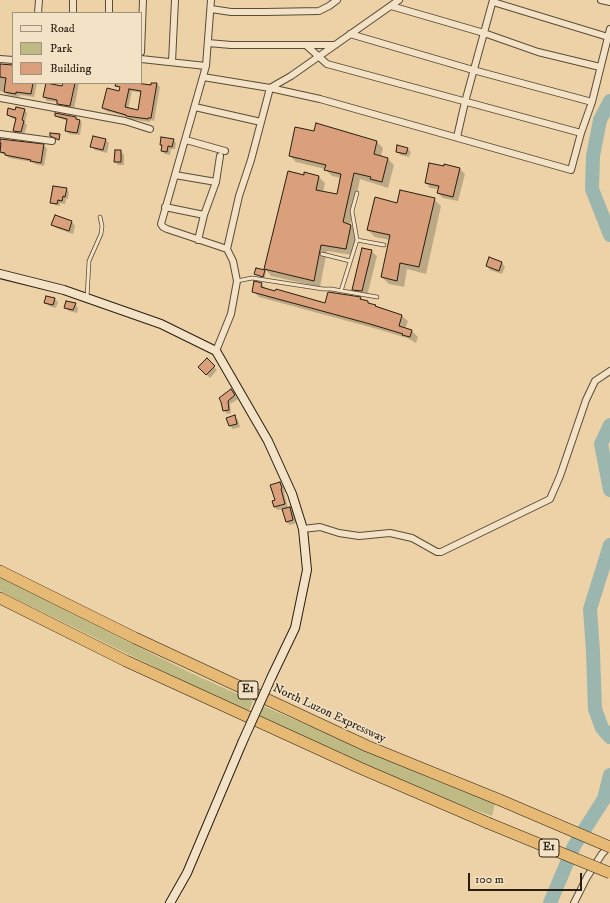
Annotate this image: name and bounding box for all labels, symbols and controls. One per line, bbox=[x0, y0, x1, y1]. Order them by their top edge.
legend bbox=[12, 12, 142, 84]
text: Road bbox=[50, 21, 75, 36]
text: Park bbox=[50, 41, 72, 56]
text: Building bbox=[50, 61, 91, 76]
road number: E1 bbox=[238, 681, 258, 699]
street label: North Luzon Expressway bbox=[270, 681, 388, 747]
road number: E1 bbox=[539, 839, 559, 857]
scale bar bbox=[470, 865, 584, 891]
text: 100 m bbox=[475, 872, 504, 887]

